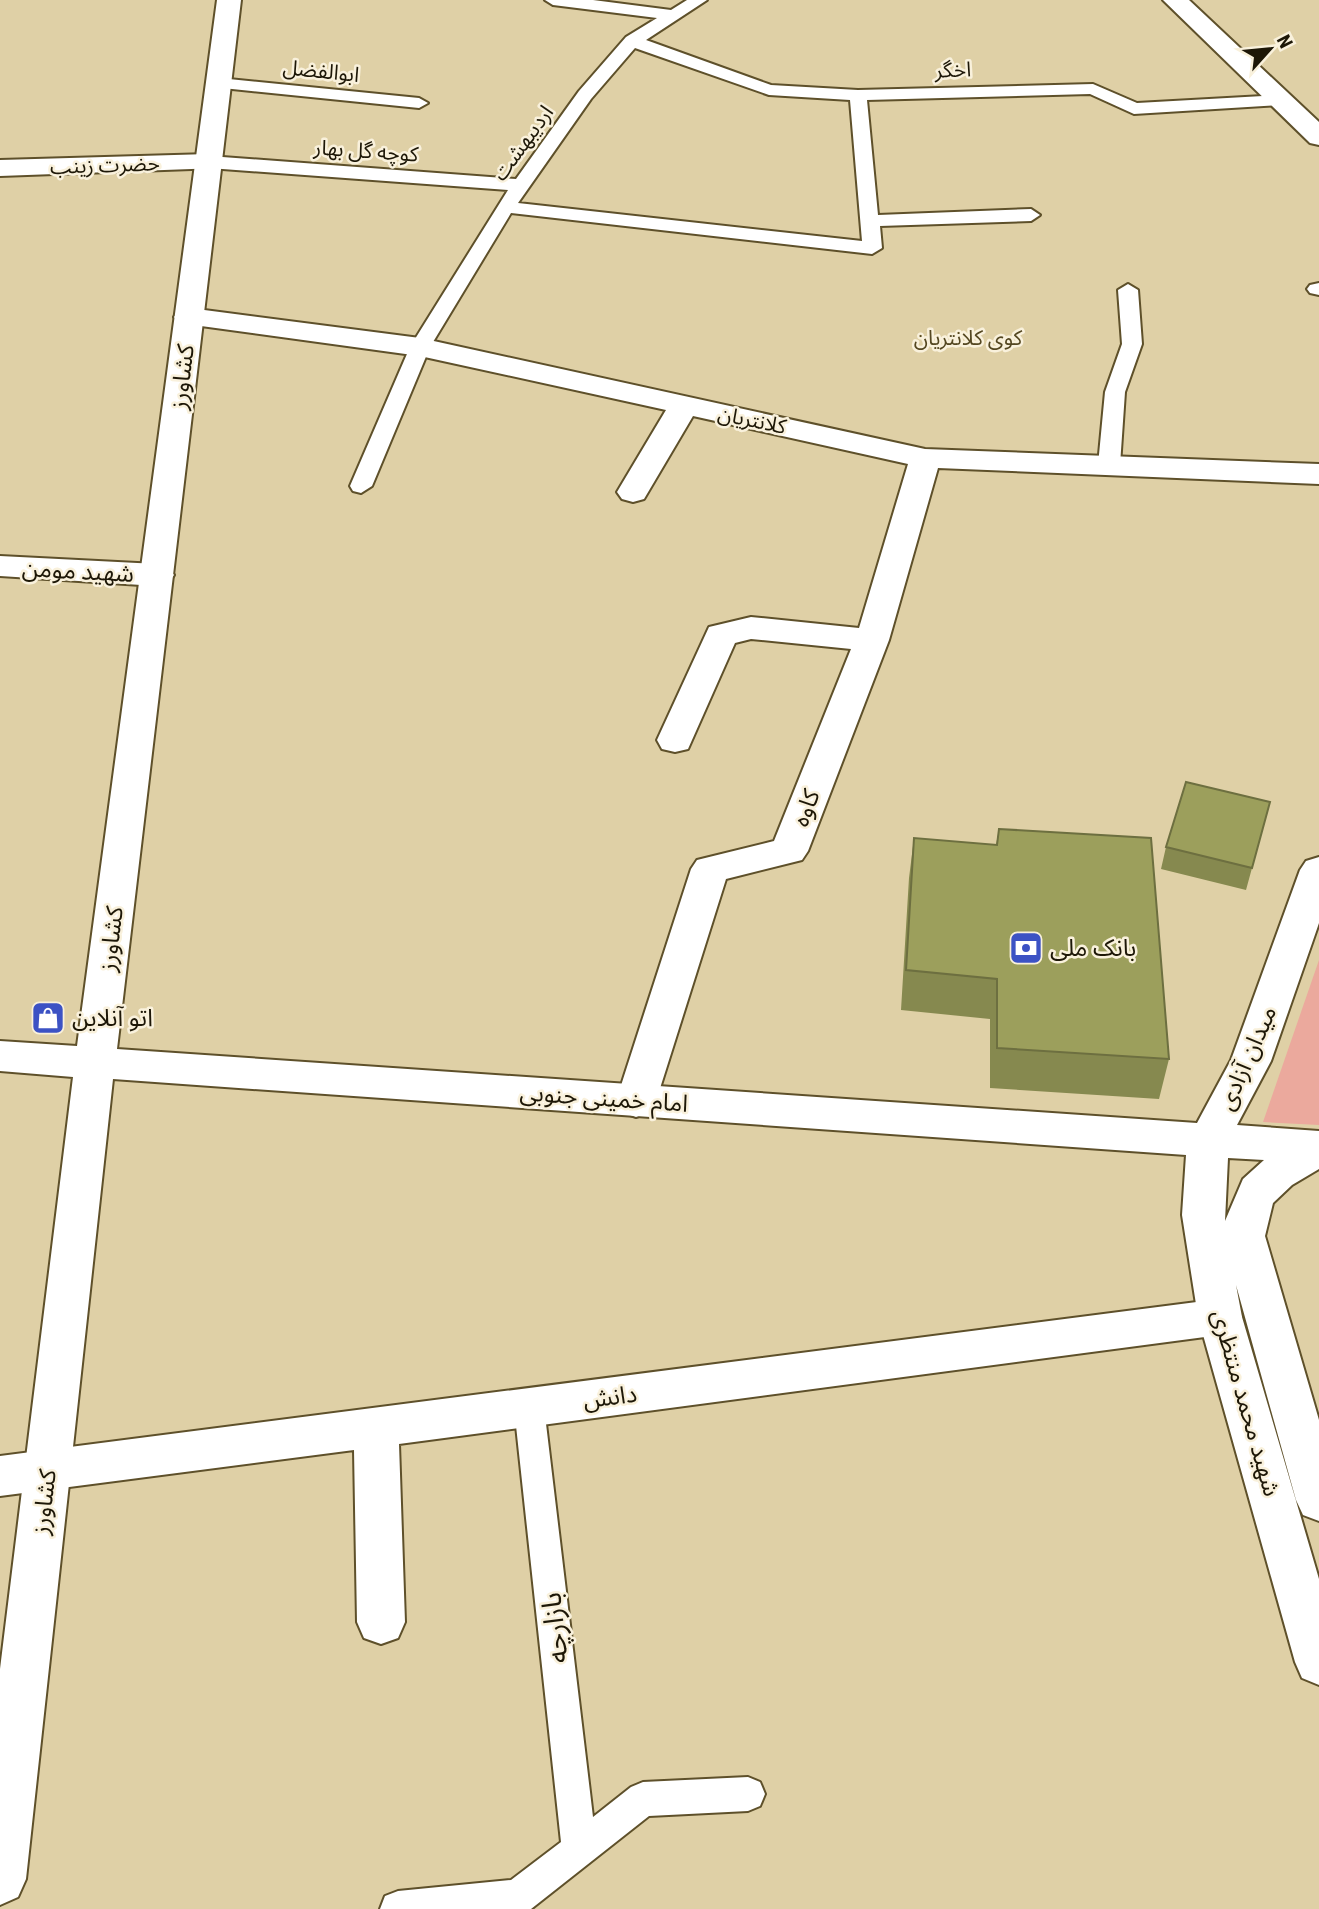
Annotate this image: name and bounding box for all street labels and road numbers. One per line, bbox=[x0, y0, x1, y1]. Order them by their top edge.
street label: ابوالفضل bbox=[282, 55, 360, 87]
street label: اخگر bbox=[933, 57, 972, 83]
street label: اردیبهشت bbox=[488, 101, 558, 185]
street label: کوچه گل بهار bbox=[312, 135, 419, 168]
street label: حضرت زینب bbox=[50, 151, 160, 179]
street label: کشاورز bbox=[164, 342, 200, 412]
street label: کلانتریان bbox=[716, 401, 789, 439]
street label: شهید مومن bbox=[21, 554, 135, 588]
street label: کاوه bbox=[786, 785, 826, 830]
street label: کشاورز bbox=[93, 904, 129, 974]
street label: میدان آزادی bbox=[1212, 1001, 1282, 1115]
street label: امام خمینی جنوبی bbox=[519, 1078, 689, 1122]
street label: شهید محمد منتظری bbox=[1206, 1306, 1286, 1500]
street label: دانش bbox=[581, 1380, 639, 1414]
street label: کشاورز bbox=[26, 1467, 62, 1537]
street label: بازارچه bbox=[534, 1591, 576, 1665]

